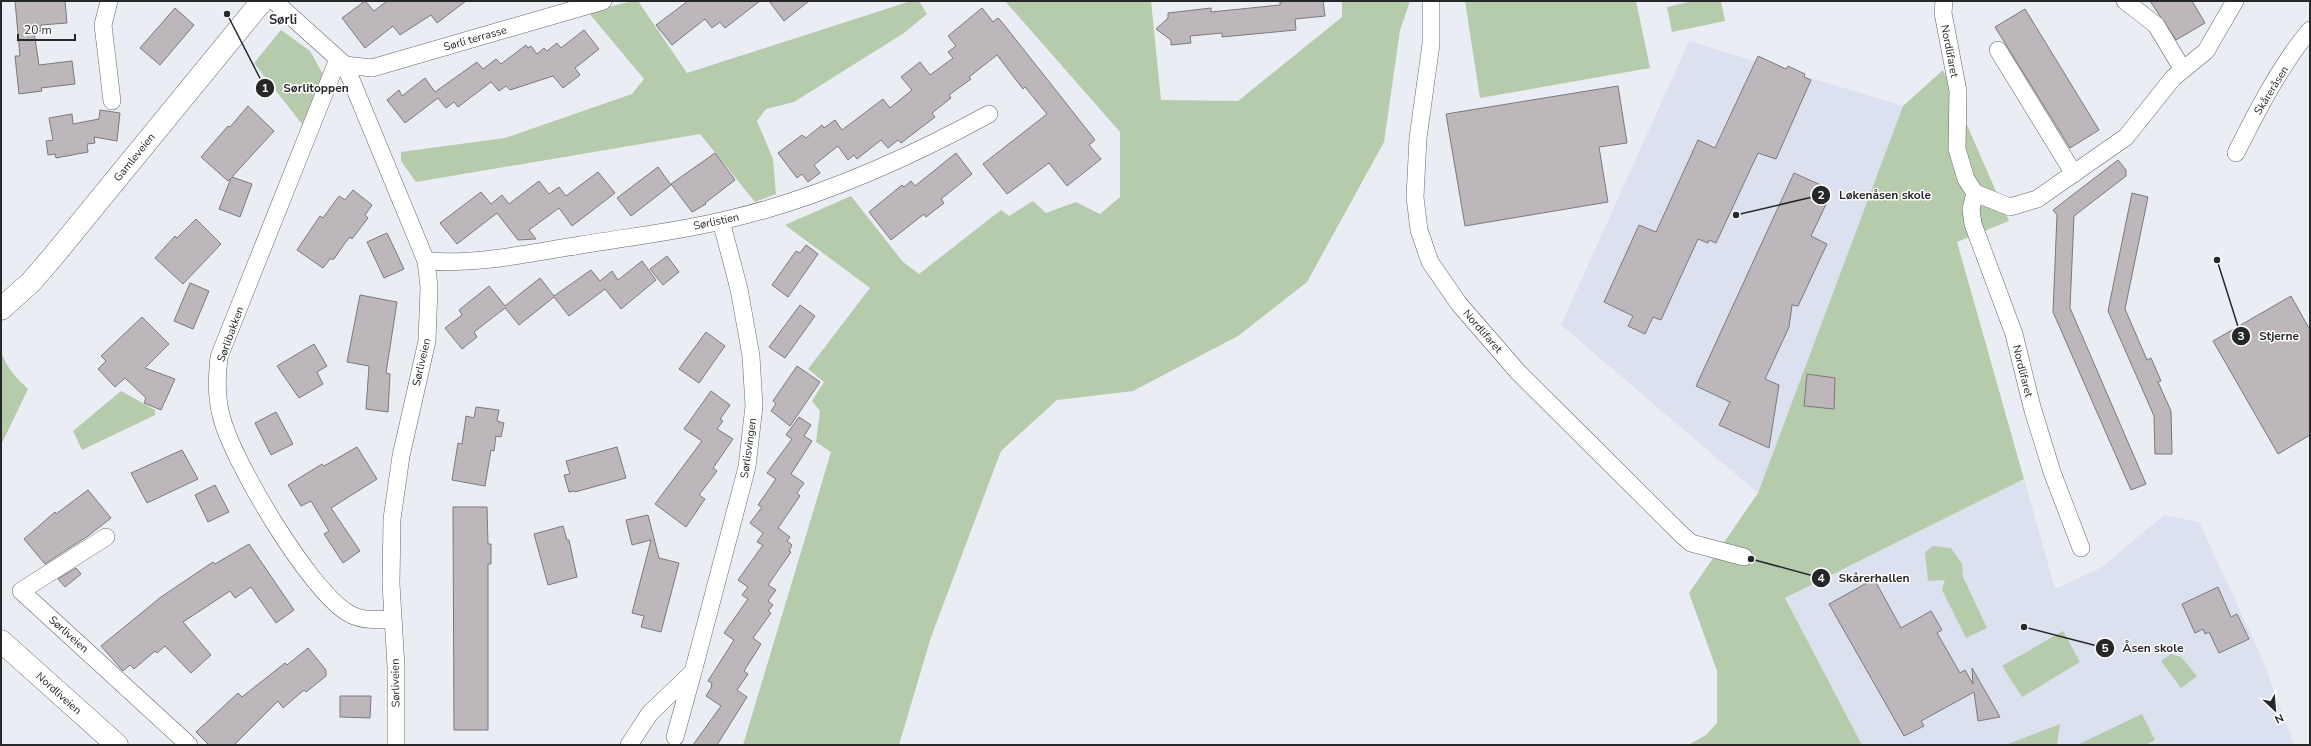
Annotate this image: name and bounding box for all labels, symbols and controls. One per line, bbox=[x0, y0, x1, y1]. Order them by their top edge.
district label: Sørli bbox=[269, 11, 297, 29]
scale bar bbox=[18, 16, 75, 42]
text: 20 m bbox=[24, 22, 52, 38]
street label: Sørli terrasse bbox=[442, 22, 509, 55]
street label: Nordlifaret bbox=[1937, 23, 1962, 79]
street label: Skåreråsen bbox=[2251, 63, 2292, 118]
callout: Sørlitoppen bbox=[255, 76, 356, 100]
text: 1 bbox=[261, 80, 269, 96]
text: Sørlitoppen bbox=[283, 80, 349, 96]
street label: Gamleveien bbox=[110, 130, 159, 185]
callout: Løkenåsen skole bbox=[1811, 183, 1939, 207]
text: 2 bbox=[1817, 187, 1825, 203]
text: Løkenåsen skole bbox=[1839, 187, 1931, 203]
street label: Sørlistien bbox=[692, 209, 740, 234]
street label: Sørlibakken bbox=[214, 304, 247, 364]
street label: Nordlifaret bbox=[1459, 306, 1506, 356]
callout: Stjerne bbox=[2231, 324, 2307, 348]
text: 3 bbox=[2237, 328, 2245, 344]
text: Stjerne bbox=[2259, 328, 2299, 344]
street label: Sørliveien bbox=[409, 337, 434, 388]
street label: Nordlifaret bbox=[2009, 343, 2036, 399]
street label: Sørlisvingen bbox=[737, 417, 760, 479]
callout: Skårerhallen bbox=[1811, 566, 1918, 590]
text: 4 bbox=[1817, 570, 1825, 586]
text: Skårerhallen bbox=[1838, 570, 1910, 586]
street label: Sørliveien bbox=[46, 612, 92, 656]
callout: Åsen skole bbox=[2095, 636, 2192, 660]
text: 5 bbox=[2101, 640, 2109, 656]
text: Åsen skole bbox=[2123, 640, 2184, 656]
street label: Sørliveien bbox=[388, 659, 403, 707]
street label: Nordliveien bbox=[33, 669, 85, 718]
north arrow bbox=[2255, 690, 2295, 730]
text: N bbox=[2272, 710, 2286, 727]

